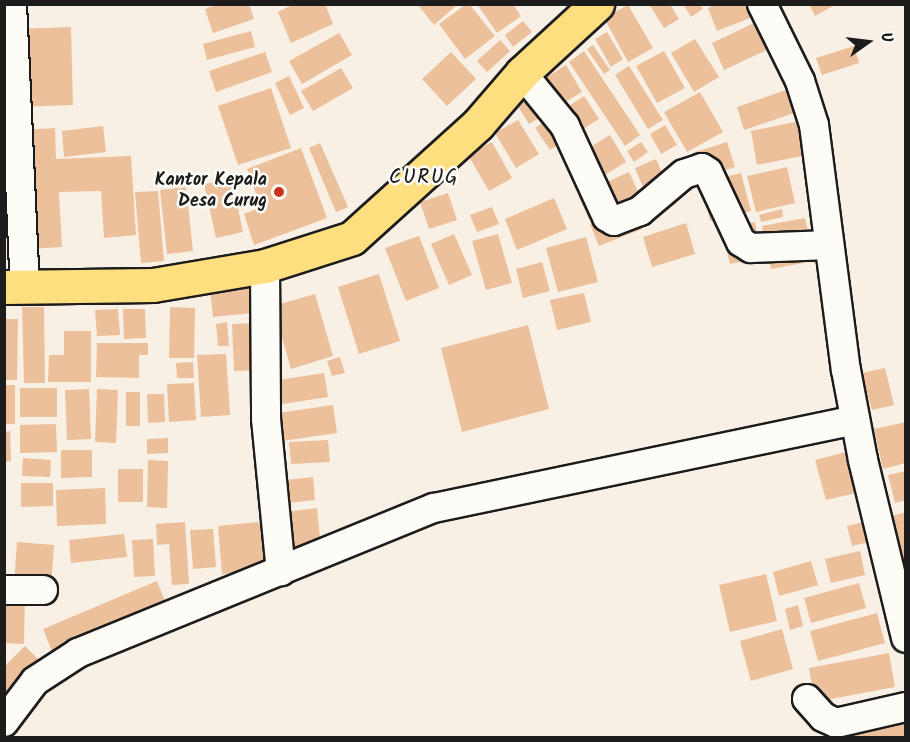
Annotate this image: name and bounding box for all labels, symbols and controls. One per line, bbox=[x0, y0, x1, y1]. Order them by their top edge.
north arrow bbox=[838, 12, 898, 72]
text: U bbox=[873, 30, 899, 45]
district label: CURUG bbox=[389, 165, 459, 191]
place label: Kantor Kepala Desa Curug bbox=[155, 171, 267, 213]
marker: Kantor Kepala Desa Curug bbox=[272, 185, 286, 199]

